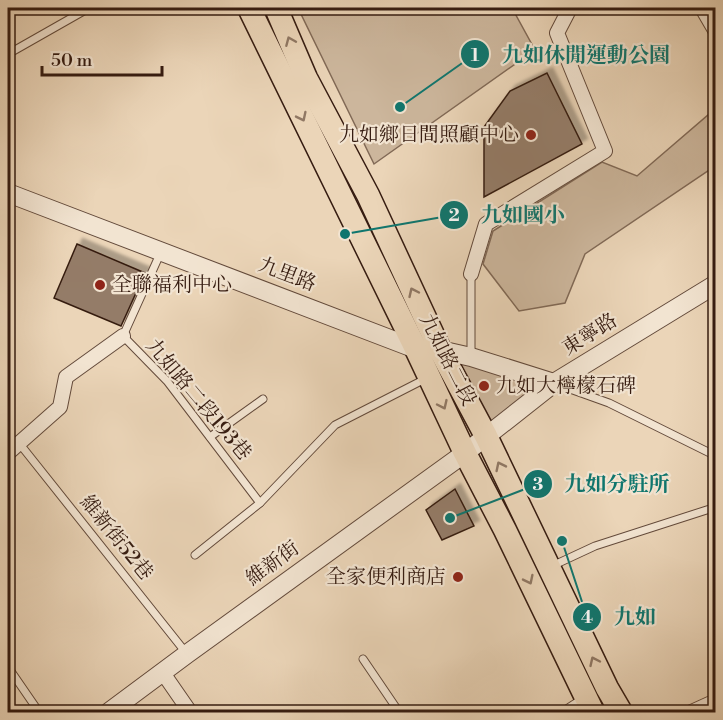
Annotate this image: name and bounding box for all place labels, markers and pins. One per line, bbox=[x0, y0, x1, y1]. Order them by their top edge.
callout: 九如休閒運動公園 bbox=[460, 35, 682, 74]
place label: 九如鄉日間照顧中心 bbox=[339, 123, 519, 148]
marker: 九如鄉日間照顧中心 bbox=[524, 128, 538, 142]
callout: 九如國小 bbox=[439, 195, 577, 234]
place label: 全聯福利中心 bbox=[112, 273, 232, 298]
marker: 全聯福利中心 bbox=[93, 278, 107, 292]
place label: 九如大檸檬石碑 bbox=[496, 374, 636, 399]
marker: 九如大檸檬石碑 bbox=[477, 379, 491, 393]
callout: 九如分駐所 bbox=[523, 464, 682, 503]
place label: 全家便利商店 bbox=[326, 565, 446, 590]
marker: 全家便利商店 bbox=[451, 570, 465, 584]
callout: 九如 bbox=[572, 597, 668, 636]

